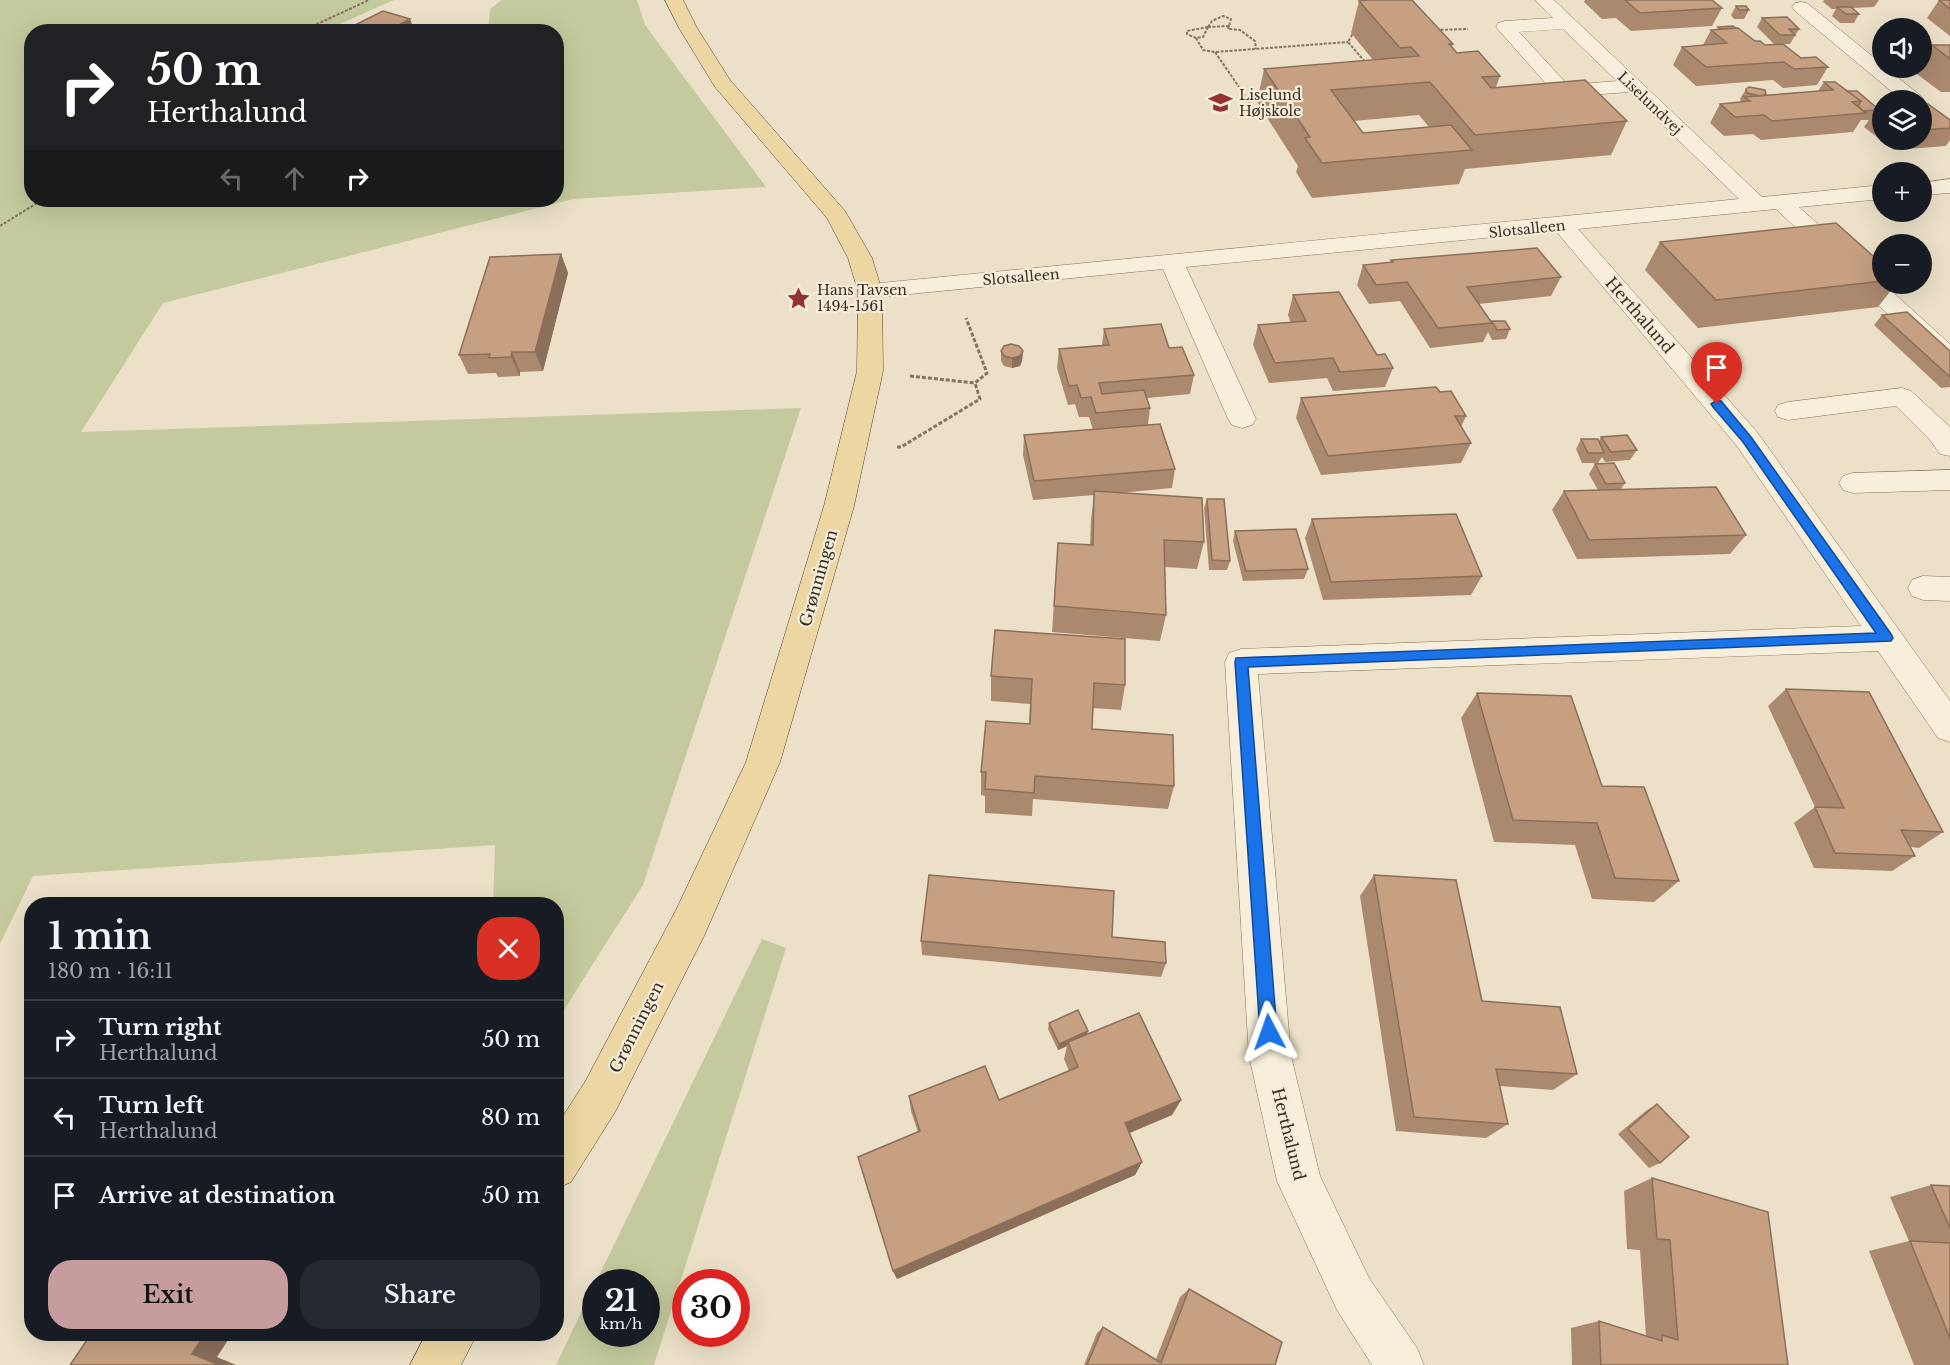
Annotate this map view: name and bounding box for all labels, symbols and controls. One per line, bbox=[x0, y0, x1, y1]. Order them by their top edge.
map controls bbox=[1872, 18, 1932, 294]
button: sound bbox=[1872, 18, 1932, 78]
text: 50 m bbox=[147, 44, 261, 96]
icon: right bbox=[48, 48, 126, 126]
street label: Liselundvej bbox=[1614, 68, 1686, 138]
place label: Liselund Højskole bbox=[1239, 86, 1302, 120]
school or university icon: Liselund Højskole bbox=[1208, 90, 1234, 116]
button: layers bbox=[1872, 90, 1932, 150]
text: Herthalund bbox=[147, 96, 307, 129]
icon: left bbox=[215, 162, 248, 195]
icon: ahead bbox=[278, 162, 311, 195]
icon: right bbox=[341, 162, 374, 195]
button: + bbox=[1872, 162, 1932, 222]
street label: Slotsalleen bbox=[1488, 216, 1567, 242]
button: − bbox=[1872, 234, 1932, 294]
street label: Slotsalleen bbox=[982, 265, 1060, 289]
street label: Herthalund bbox=[1601, 273, 1679, 358]
place label: Hans Tavsen 1494-1561 bbox=[817, 281, 907, 315]
place icon: Hans Tavsen 1494-1561 bbox=[786, 285, 812, 311]
pin bbox=[1691, 342, 1742, 404]
icon: arrive bbox=[1700, 351, 1733, 384]
street label: Grønningen bbox=[795, 527, 841, 629]
text: 1 min bbox=[48, 914, 152, 959]
button: close bbox=[477, 917, 540, 980]
text: 180 m · 16:11 bbox=[48, 959, 173, 983]
street label: Grønningen bbox=[604, 978, 668, 1076]
position arrow bbox=[1237, 1000, 1301, 1064]
text: Turn right bbox=[99, 1014, 221, 1041]
icon: right bbox=[48, 1023, 81, 1056]
text: 50 m bbox=[482, 1026, 540, 1053]
text: Herthalund bbox=[99, 1041, 218, 1065]
street label: Herthalund bbox=[1268, 1086, 1310, 1183]
text: Turn left bbox=[99, 1092, 204, 1119]
icon: left bbox=[48, 1101, 81, 1134]
text: 80 m bbox=[481, 1104, 540, 1131]
text: Herthalund bbox=[99, 1119, 218, 1143]
icon: arrive bbox=[48, 1179, 81, 1212]
text: Arrive at destination bbox=[99, 1182, 336, 1209]
text: 50 m bbox=[482, 1182, 540, 1209]
button: Exit bbox=[48, 1260, 288, 1329]
button: Share bbox=[300, 1260, 540, 1329]
speed limit sign: 30 bbox=[672, 1269, 750, 1347]
text: 21 bbox=[605, 1282, 637, 1319]
text: km/h bbox=[600, 1314, 642, 1333]

